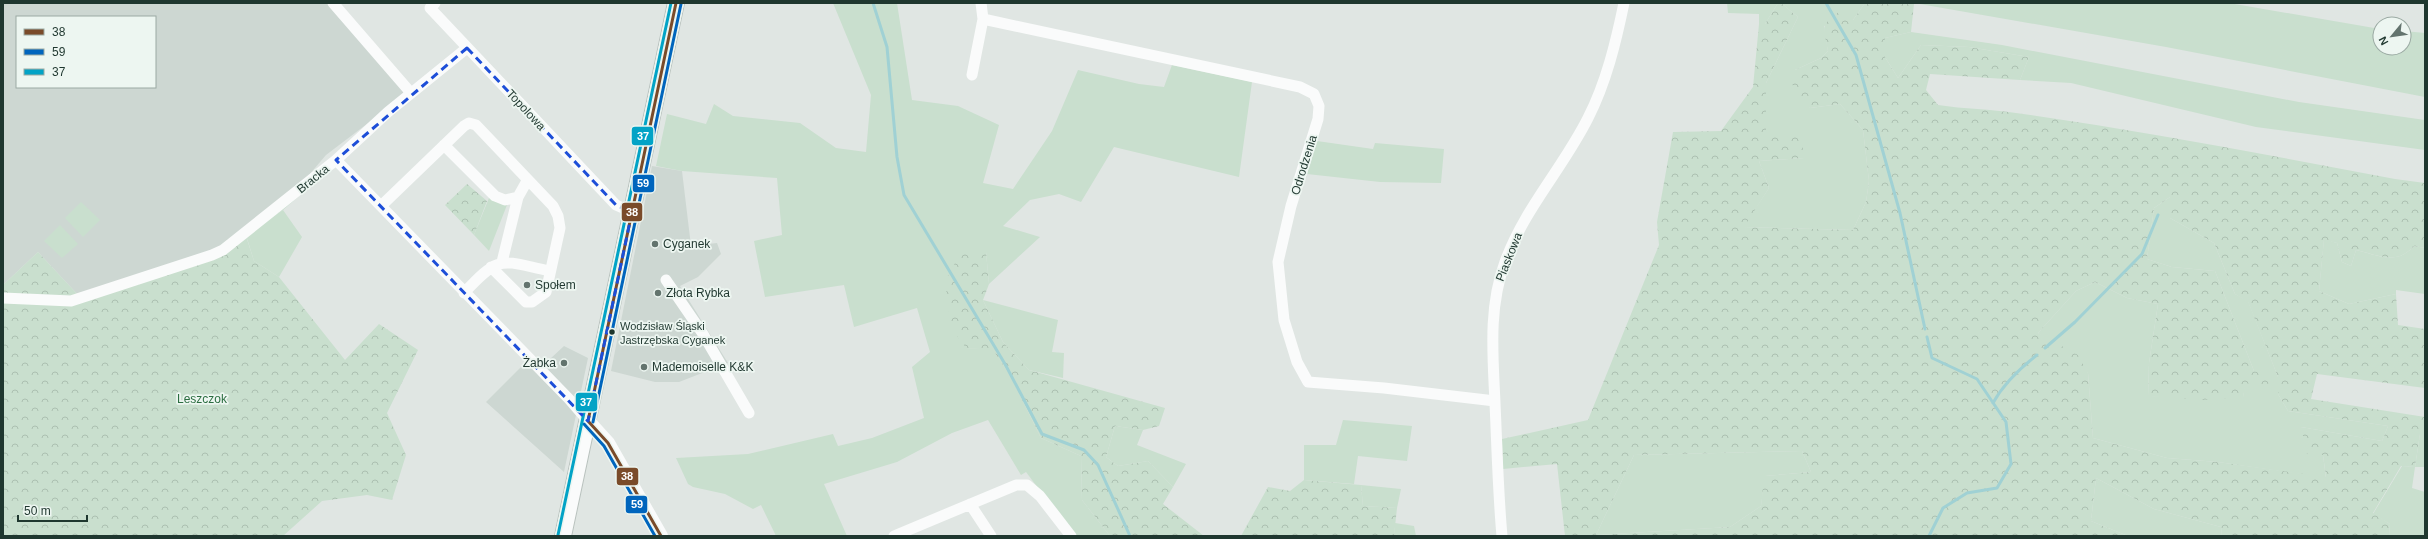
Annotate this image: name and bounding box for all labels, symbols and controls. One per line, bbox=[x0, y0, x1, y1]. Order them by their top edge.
legend bbox=[16, 16, 156, 88]
north arrow bbox=[2372, 16, 2412, 56]
text: 38 bbox=[52, 25, 66, 39]
text: N bbox=[2376, 34, 2390, 47]
text: 59 bbox=[52, 45, 66, 59]
text: 37 bbox=[52, 65, 66, 79]
street label: Topolowa bbox=[504, 87, 549, 134]
line badge: 37 bbox=[631, 126, 654, 146]
text: 37 bbox=[637, 130, 649, 142]
street label: Odrodzenia bbox=[1288, 133, 1320, 197]
street label: Bracka bbox=[294, 162, 332, 196]
line badge: 59 bbox=[632, 174, 655, 193]
text: 59 bbox=[637, 177, 649, 189]
line badge: 38 bbox=[621, 202, 643, 222]
text: 38 bbox=[626, 206, 638, 218]
street label: Piaskowa bbox=[1493, 230, 1525, 283]
place label: Cyganek bbox=[663, 237, 711, 251]
marker: Cyganek bbox=[650, 239, 660, 249]
place label: Społem bbox=[535, 278, 576, 292]
marker: Społem bbox=[522, 280, 532, 290]
place label: Złota Rybka bbox=[666, 286, 730, 300]
marker: Złota Rybka bbox=[653, 288, 663, 298]
place label: Wodzisław Śląski Jastrzębska Cyganek bbox=[620, 320, 726, 346]
marker: Wodzisław Śląski Jastrzębska Cyganek bbox=[607, 327, 617, 337]
place label: Żabka bbox=[523, 356, 556, 370]
marker: Żabka bbox=[559, 358, 569, 368]
place label: Mademoiselle K&K bbox=[652, 360, 753, 374]
marker: Mademoiselle K&K bbox=[639, 362, 649, 372]
park label: Leszczok bbox=[177, 392, 228, 406]
line badge: 37 bbox=[575, 392, 598, 412]
text: 37 bbox=[580, 396, 592, 408]
line badge: 38 bbox=[616, 467, 639, 486]
text: 38 bbox=[621, 470, 633, 482]
line badge: 59 bbox=[625, 495, 648, 514]
scale bar bbox=[18, 497, 87, 523]
text: 59 bbox=[631, 498, 643, 510]
text: 50 m bbox=[24, 504, 51, 518]

